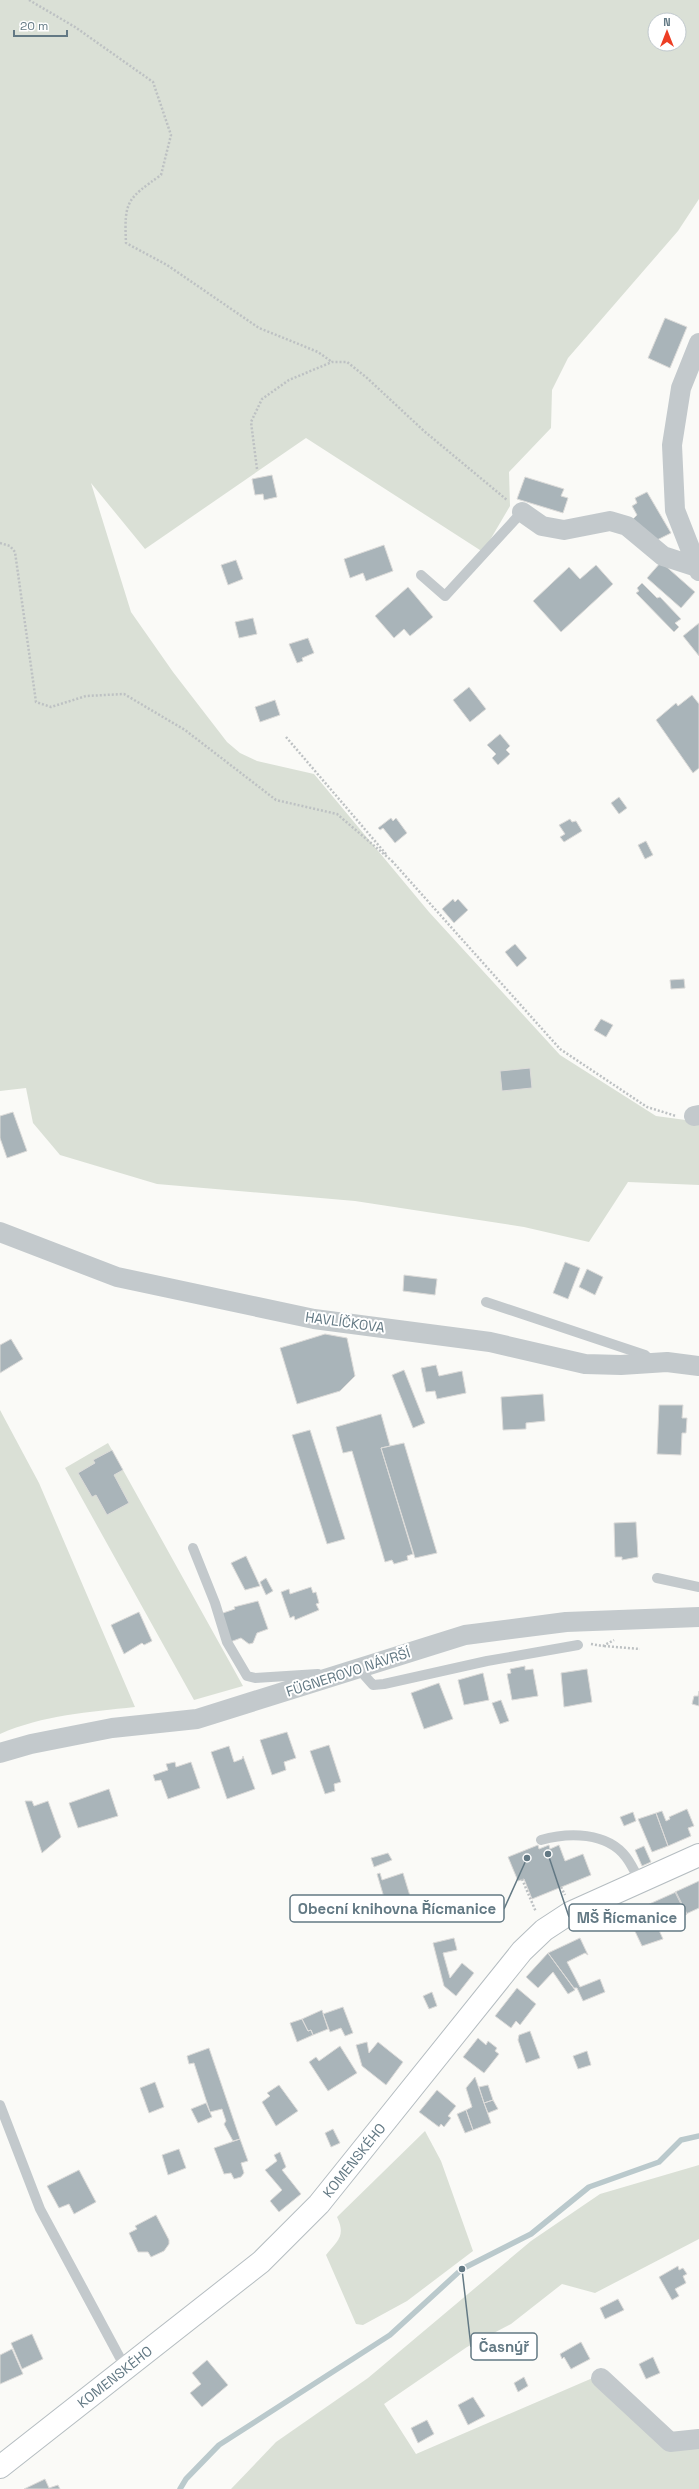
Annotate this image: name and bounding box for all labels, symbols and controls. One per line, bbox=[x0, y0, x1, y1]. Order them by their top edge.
scale bar bbox=[14, 12, 67, 38]
north arrow bbox=[647, 12, 687, 52]
text: N bbox=[663, 15, 671, 29]
text: 20 m bbox=[20, 18, 48, 34]
street label: HAVLÍČKOVA bbox=[304, 1308, 386, 1337]
street label: FÜGNEROVO NÁVRŠÍ bbox=[284, 1643, 413, 1701]
callout: Obecní knihovna Řícmanice bbox=[290, 1895, 504, 1922]
text: Obecní knihovna Řícmanice bbox=[298, 1899, 497, 1918]
callout: MŠ Řícmanice bbox=[569, 1904, 685, 1931]
text: MŠ Řícmanice bbox=[577, 1908, 678, 1927]
street label: KOMENSKÉHO bbox=[319, 2119, 389, 2201]
callout: Časnýř bbox=[471, 2333, 537, 2360]
text: Časnýř bbox=[479, 2337, 530, 2356]
street label: KOMENSKÉHO bbox=[74, 2342, 156, 2412]

